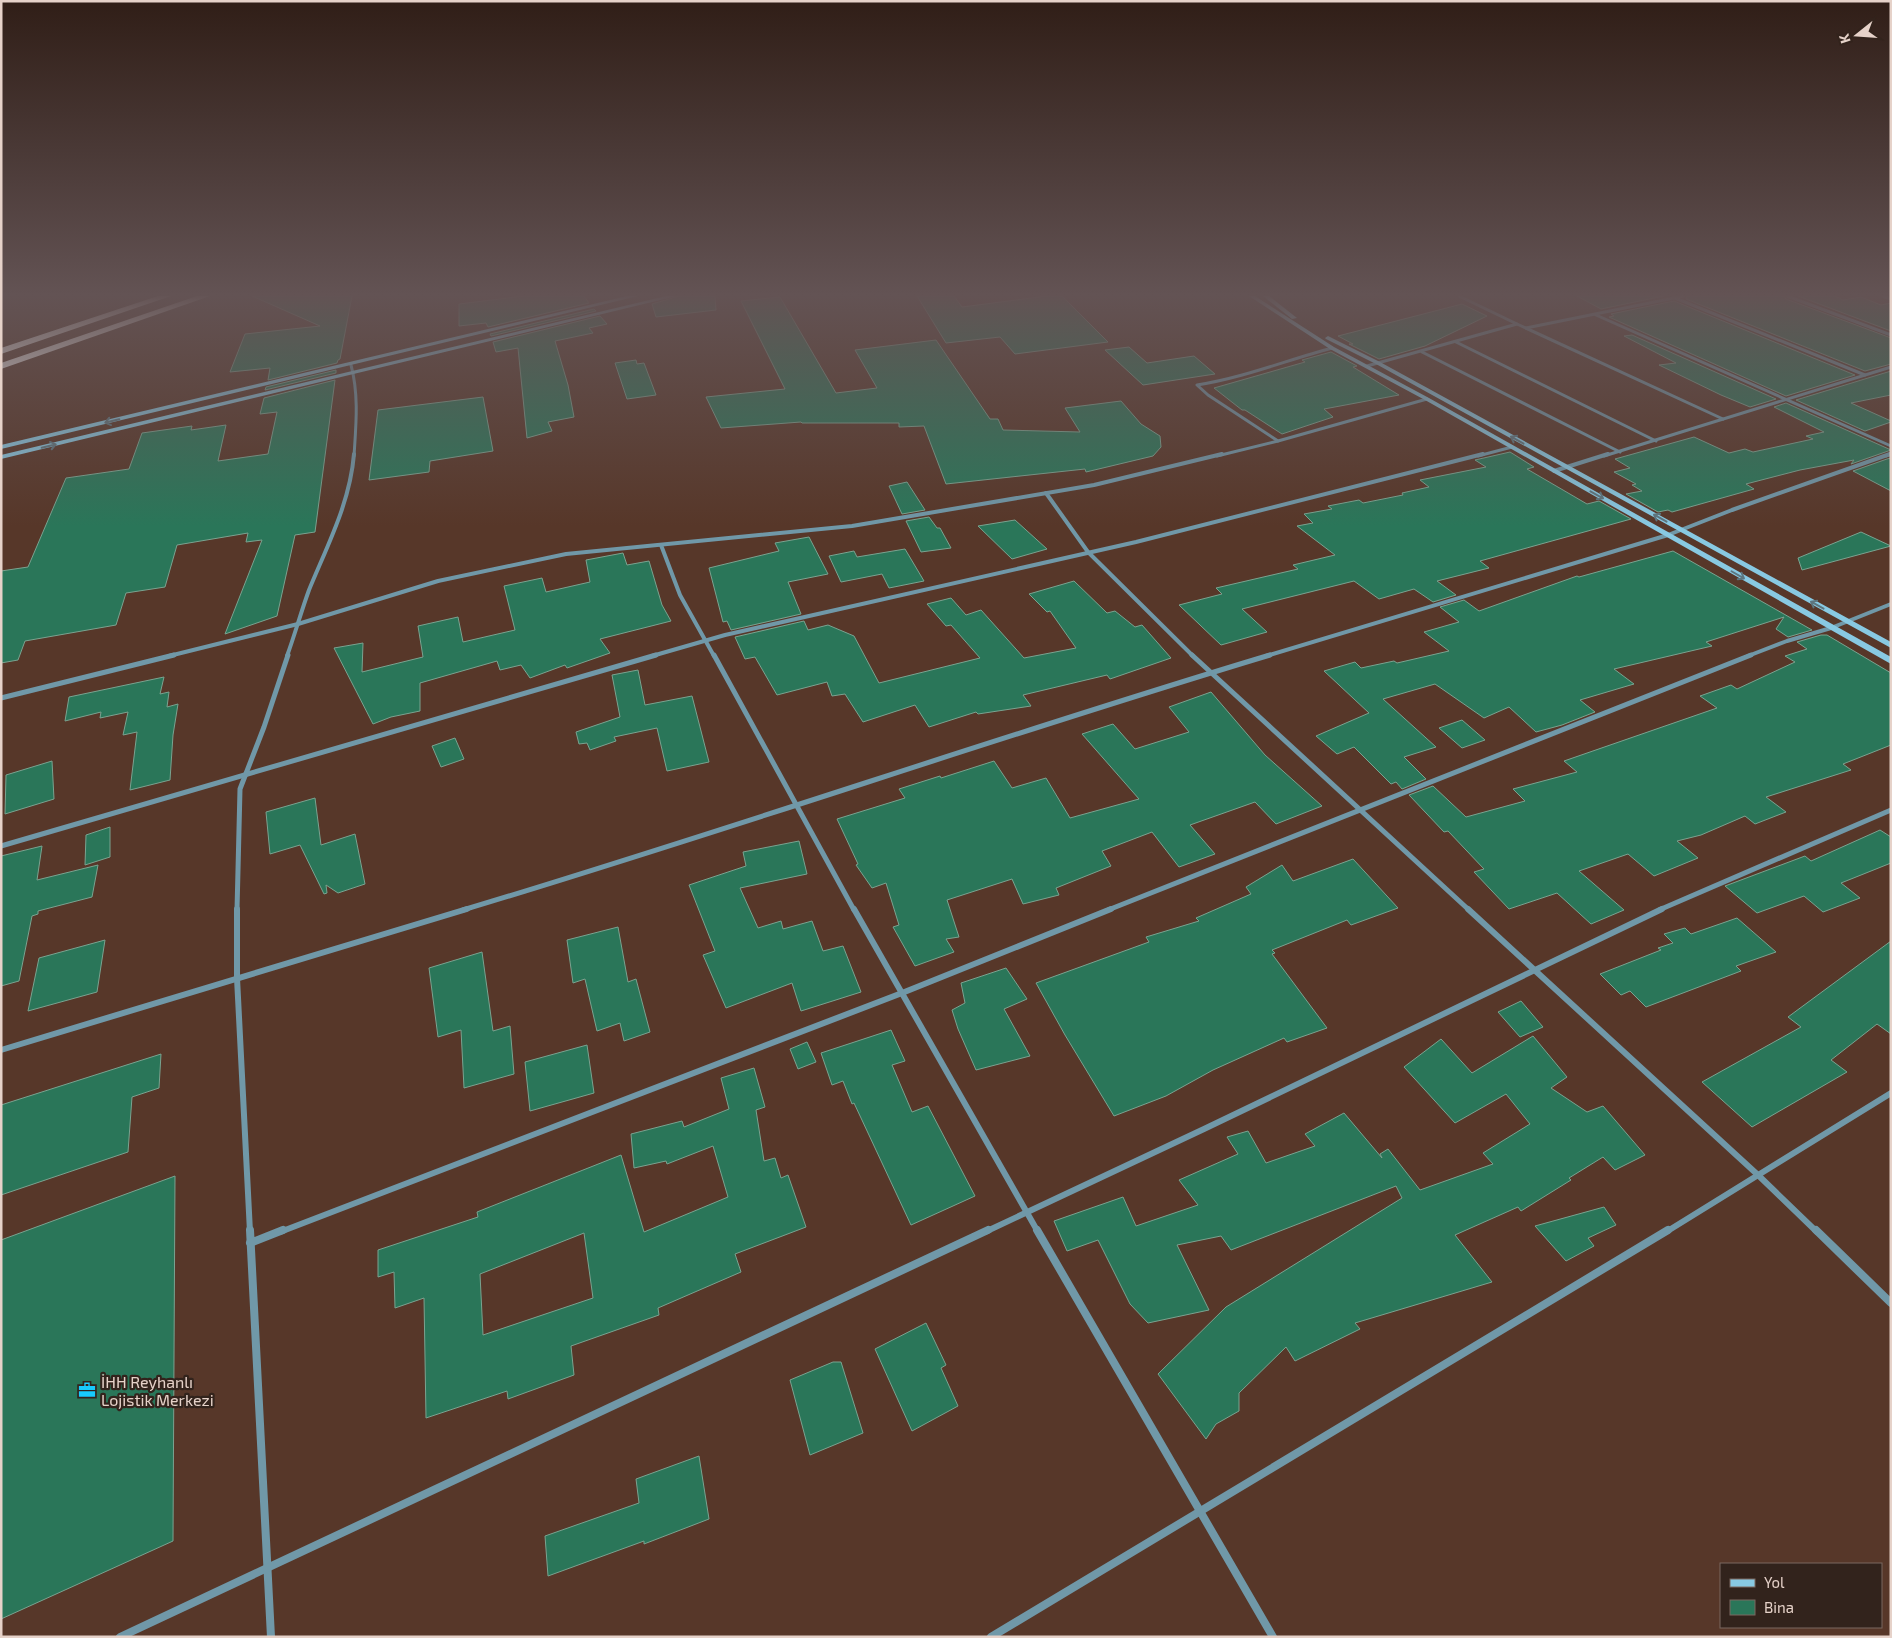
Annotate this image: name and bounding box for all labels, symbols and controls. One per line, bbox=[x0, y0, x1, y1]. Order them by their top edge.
north arrow bbox=[1832, 10, 1882, 60]
text: K bbox=[1835, 32, 1854, 46]
one-way arrow bbox=[104, 417, 120, 426]
one-way arrow bbox=[1510, 435, 1525, 445]
one-way arrow bbox=[40, 441, 56, 450]
one-way arrow bbox=[1589, 490, 1604, 500]
one-way arrow bbox=[1652, 513, 1667, 523]
one-way arrow bbox=[1730, 571, 1745, 580]
one-way arrow bbox=[1810, 600, 1825, 610]
place label: İHH Reyhanlı Lojistik Merkezi bbox=[101, 1372, 214, 1410]
office icon: İHH Reyhanlı Lojistik Merkezi bbox=[77, 1380, 97, 1400]
legend bbox=[1720, 1563, 1882, 1628]
text: Yol bbox=[1764, 1573, 1785, 1591]
text: Bina bbox=[1764, 1598, 1794, 1616]

